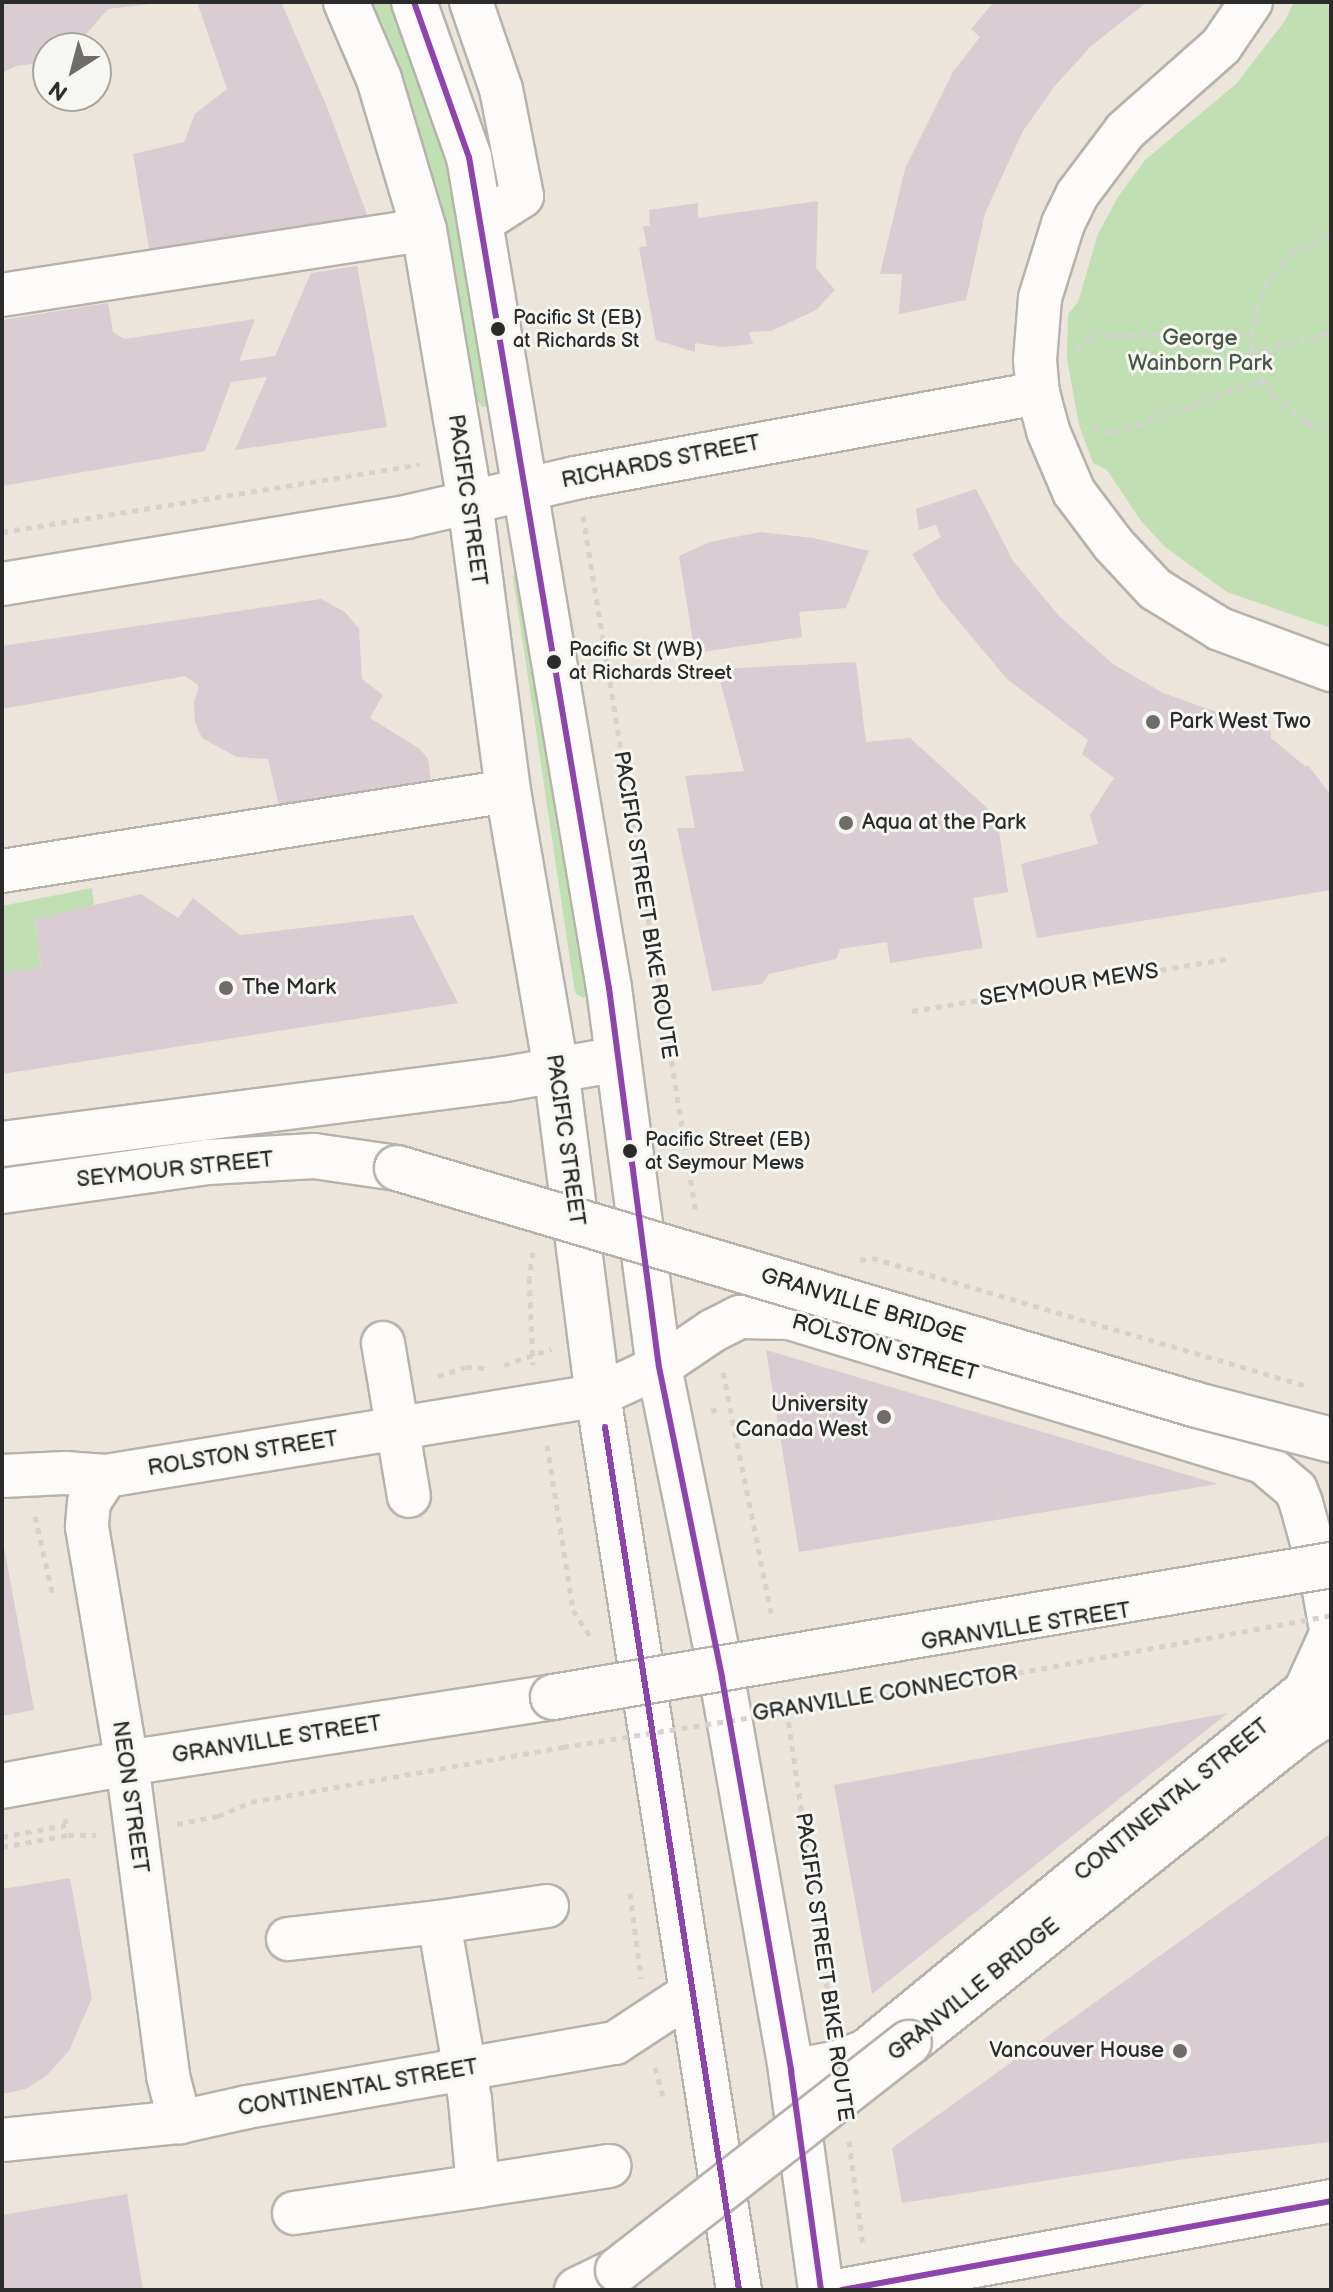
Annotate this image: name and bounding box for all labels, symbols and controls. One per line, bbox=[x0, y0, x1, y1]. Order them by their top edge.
north arrow bbox=[32, 32, 112, 112]
text: N bbox=[44, 74, 73, 106]
place label: Pacific St (EB) at Richards St bbox=[513, 306, 642, 353]
marker: Pacific St (EB) at Richards St bbox=[490, 321, 506, 337]
park label: George Wainborn Park bbox=[1128, 325, 1272, 376]
street label: PACIFIC STREET bbox=[442, 412, 492, 588]
street label: RICHARDS STREET bbox=[559, 430, 763, 494]
place label: Pacific St (WB) at Richards Street bbox=[569, 638, 732, 685]
marker: Pacific St (WB) at Richards Street bbox=[546, 654, 562, 670]
place label: Park West Two bbox=[1169, 709, 1313, 735]
marker: Park West Two bbox=[1144, 713, 1162, 731]
street label: PACIFIC STREET BIKE ROUTE bbox=[608, 749, 682, 1061]
place label: Aqua at the Park bbox=[862, 810, 1026, 836]
marker: Aqua at the Park bbox=[837, 814, 855, 832]
street label: SEYMOUR MEWS bbox=[978, 958, 1160, 1012]
place label: The Mark bbox=[242, 975, 336, 1001]
marker: The Mark bbox=[217, 979, 235, 997]
street label: PACIFIC STREET bbox=[540, 1052, 590, 1228]
place label: Pacific Street (EB) at Seymour Mews bbox=[645, 1128, 811, 1175]
marker: Pacific Street (EB) at Seymour Mews bbox=[622, 1143, 638, 1159]
street label: SEYMOUR STREET bbox=[75, 1147, 275, 1193]
street label: GRANVILLE BRIDGE bbox=[757, 1262, 969, 1350]
street label: ROLSTON STREET bbox=[789, 1309, 981, 1387]
place label: University Canada West bbox=[735, 1391, 868, 1442]
marker: University Canada West bbox=[875, 1408, 893, 1426]
street label: ROLSTON STREET bbox=[146, 1426, 340, 1482]
street label: GRANVILLE STREET bbox=[919, 1597, 1133, 1657]
street label: GRANVILLE CONNECTOR bbox=[751, 1660, 1019, 1728]
street label: GRANVILLE STREET bbox=[170, 1710, 384, 1770]
street label: CONTINENTAL STREET bbox=[1069, 1713, 1275, 1887]
street label: NEON STREET bbox=[106, 1719, 154, 1875]
street label: PACIFIC STREET BIKE ROUTE bbox=[789, 1811, 859, 2123]
street label: GRANVILLE BRIDGE bbox=[883, 1913, 1065, 2067]
place label: Vancouver House bbox=[989, 2038, 1164, 2064]
marker: Vancouver House bbox=[1171, 2042, 1189, 2060]
street label: CONTINENTAL STREET bbox=[236, 2054, 480, 2122]

